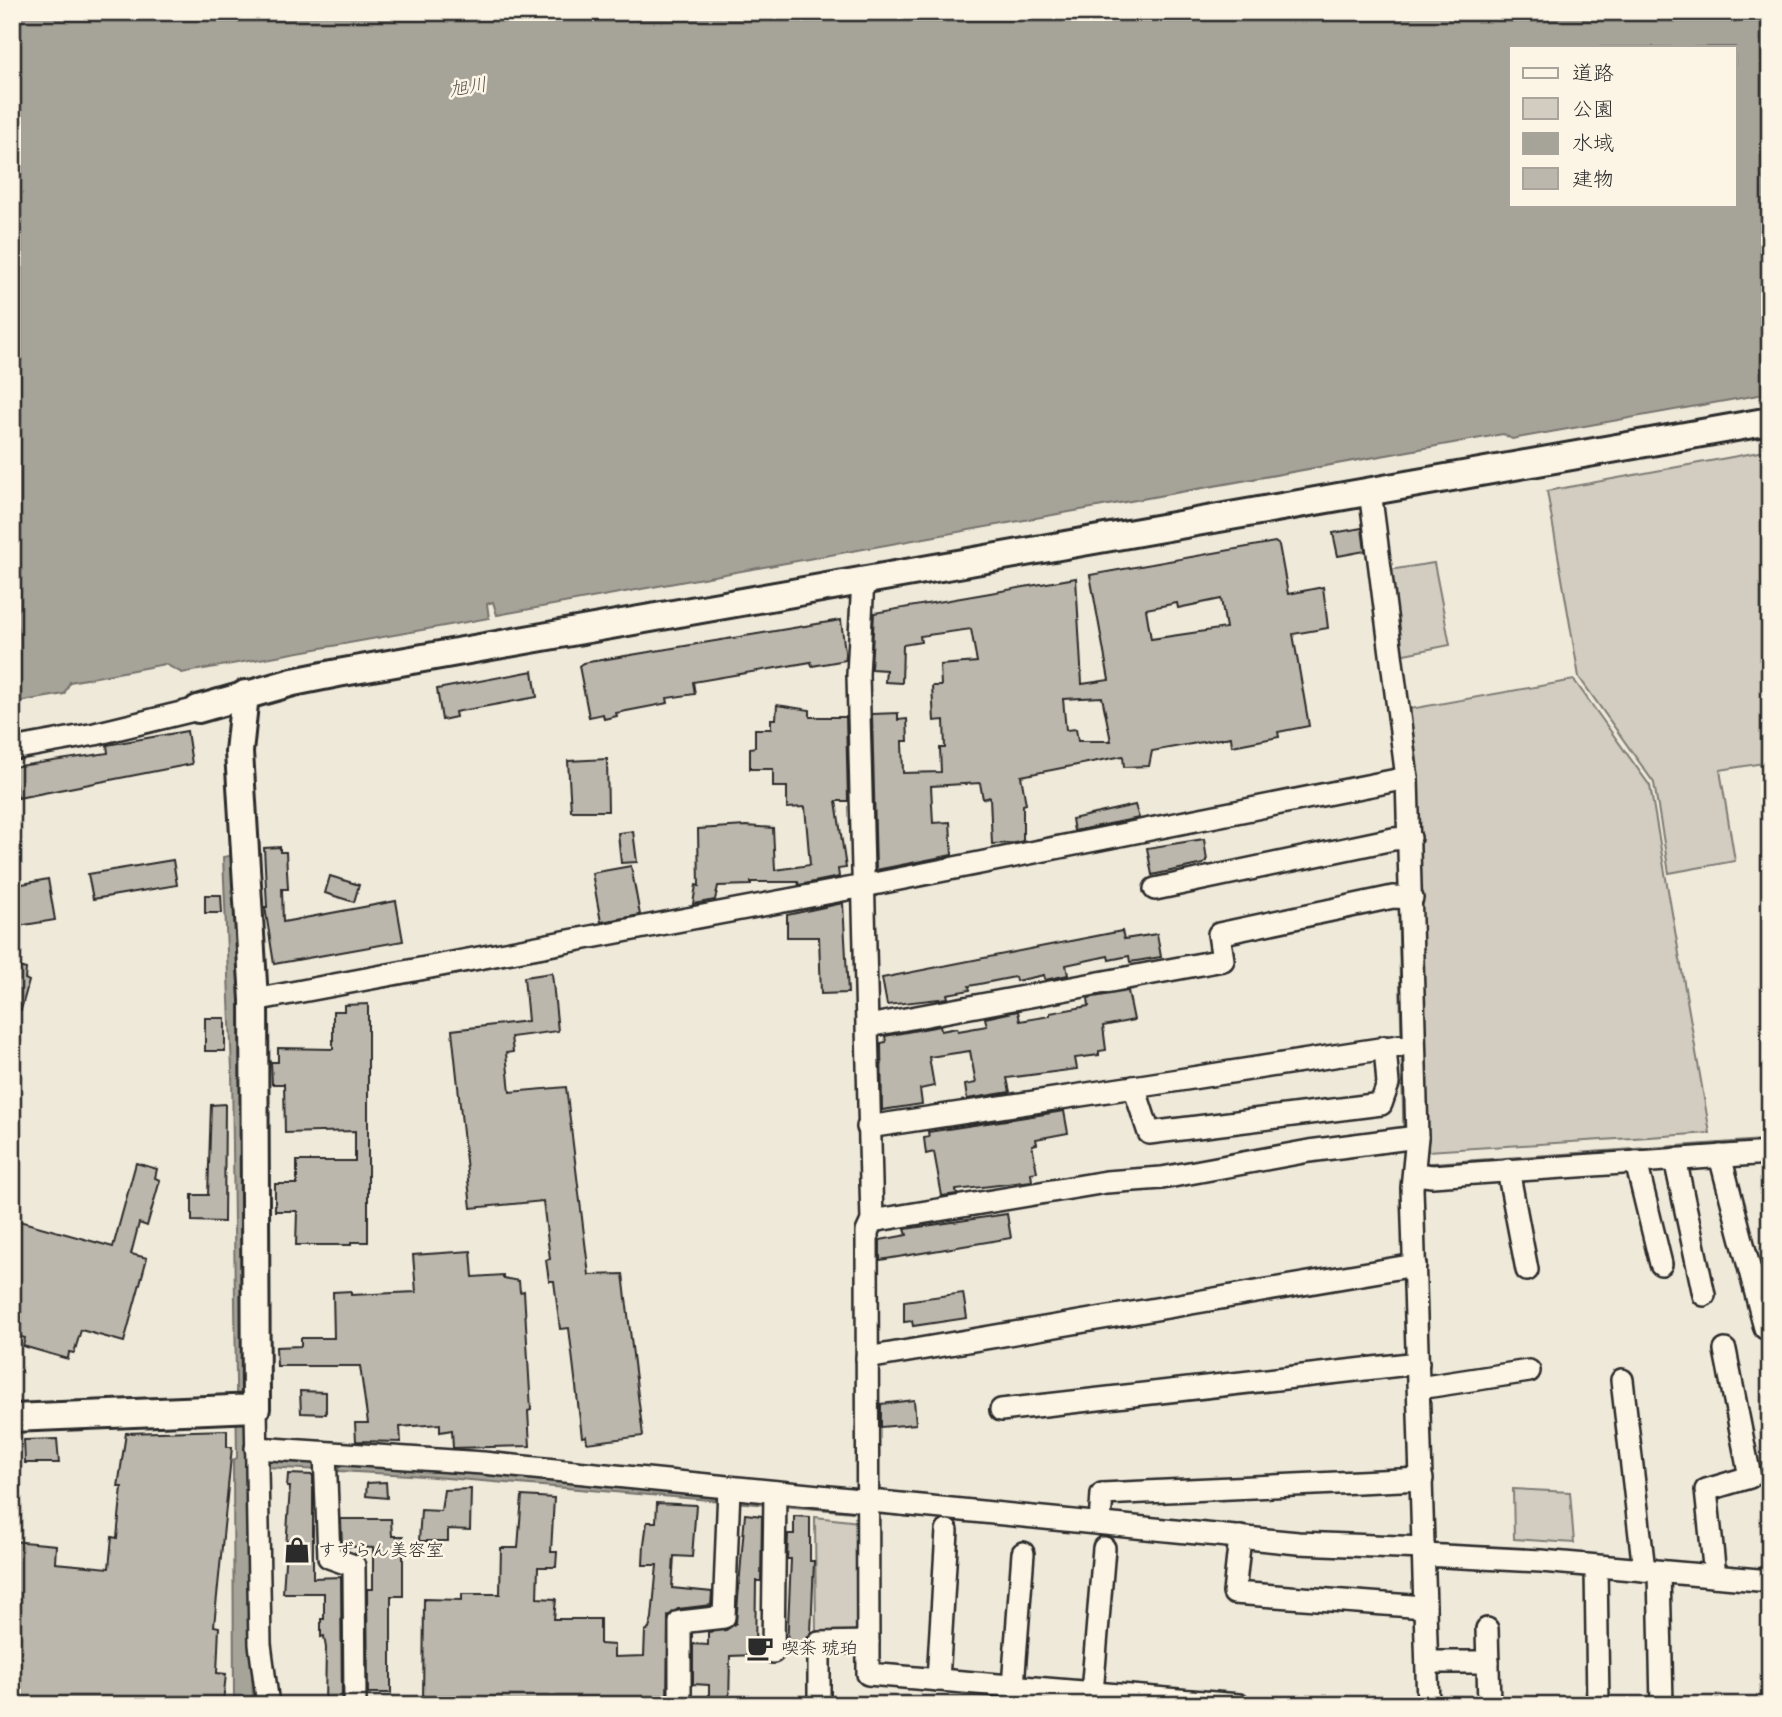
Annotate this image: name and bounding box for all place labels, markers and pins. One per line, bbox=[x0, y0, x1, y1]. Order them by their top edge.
shop icon: すずらん美容室 bbox=[282, 1535, 312, 1565]
place label: すずらん美容室 bbox=[318, 1540, 444, 1561]
cafe icon: 喫茶 琥珀 bbox=[745, 1633, 775, 1663]
place label: 喫茶 琥珀 bbox=[781, 1638, 858, 1659]

